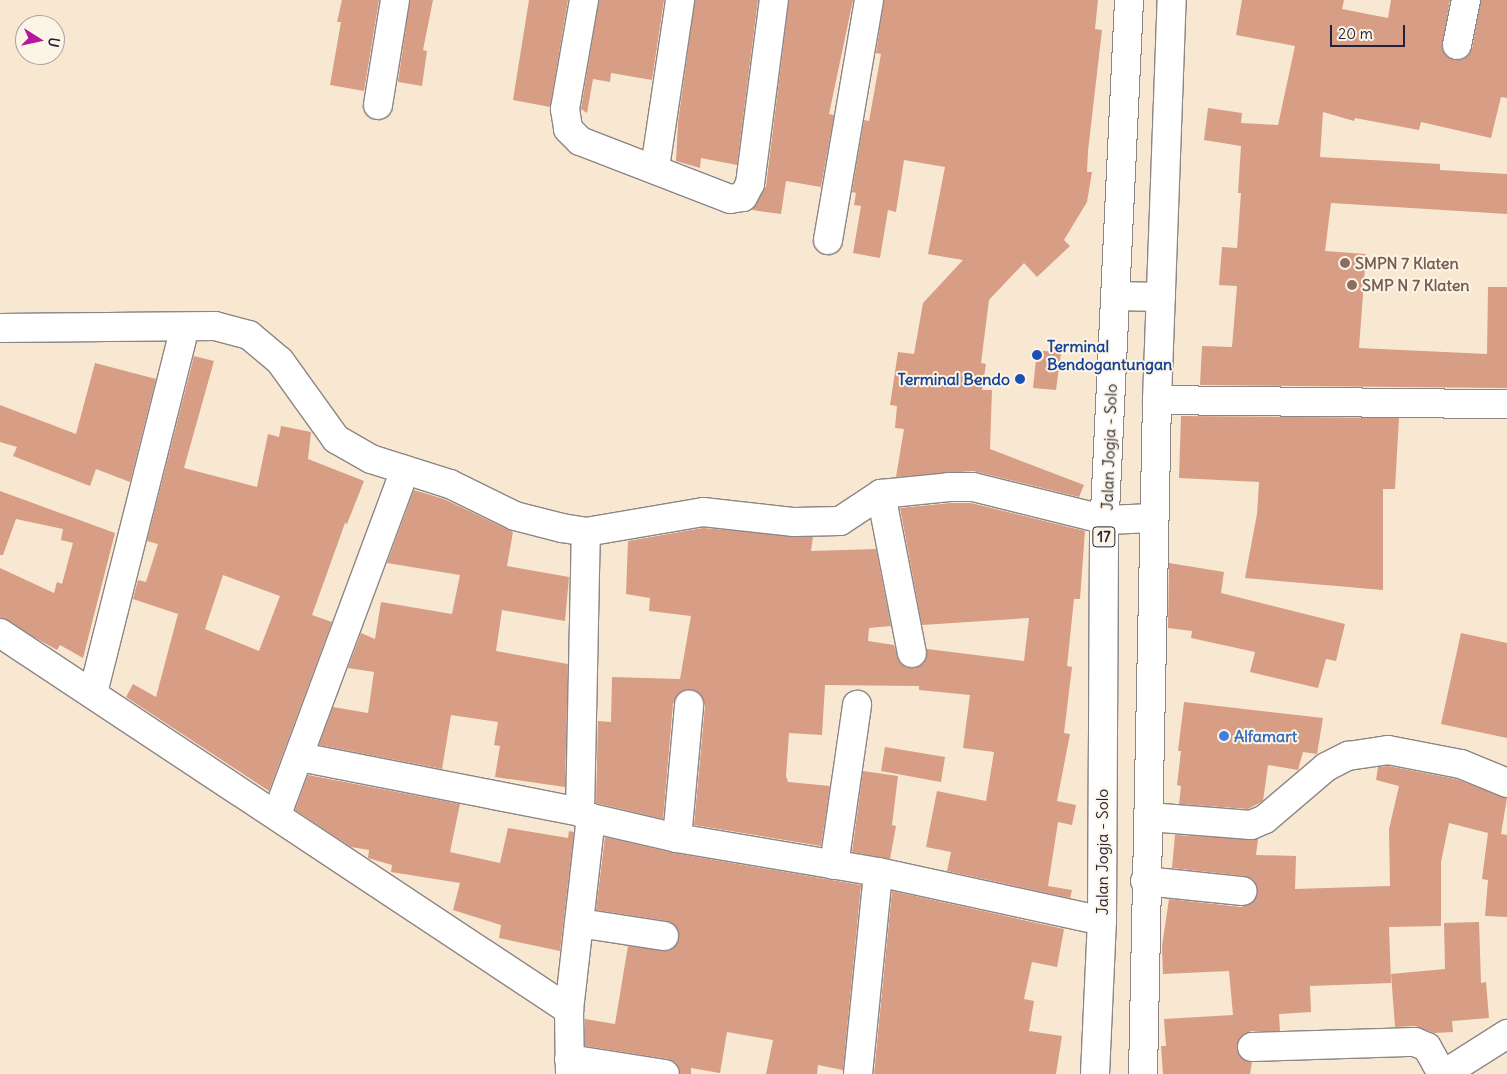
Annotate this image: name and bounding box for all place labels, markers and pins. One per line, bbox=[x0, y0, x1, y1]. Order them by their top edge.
place label: SMPN 7 Klaten bbox=[1355, 253, 1459, 273]
marker: SMPN 7 Klaten bbox=[1339, 257, 1351, 269]
place label: SMP N 7 Klaten bbox=[1362, 275, 1470, 295]
marker: SMP N 7 Klaten bbox=[1346, 279, 1358, 291]
place label: Terminal Bendogantungan bbox=[1047, 336, 1172, 374]
marker: Terminal Bendogantungan bbox=[1031, 349, 1043, 361]
place label: Terminal Bendo bbox=[897, 369, 1010, 389]
marker: Terminal Bendo bbox=[1014, 373, 1026, 385]
place label: Alfamart bbox=[1234, 726, 1297, 746]
marker: Alfamart bbox=[1218, 730, 1230, 742]

